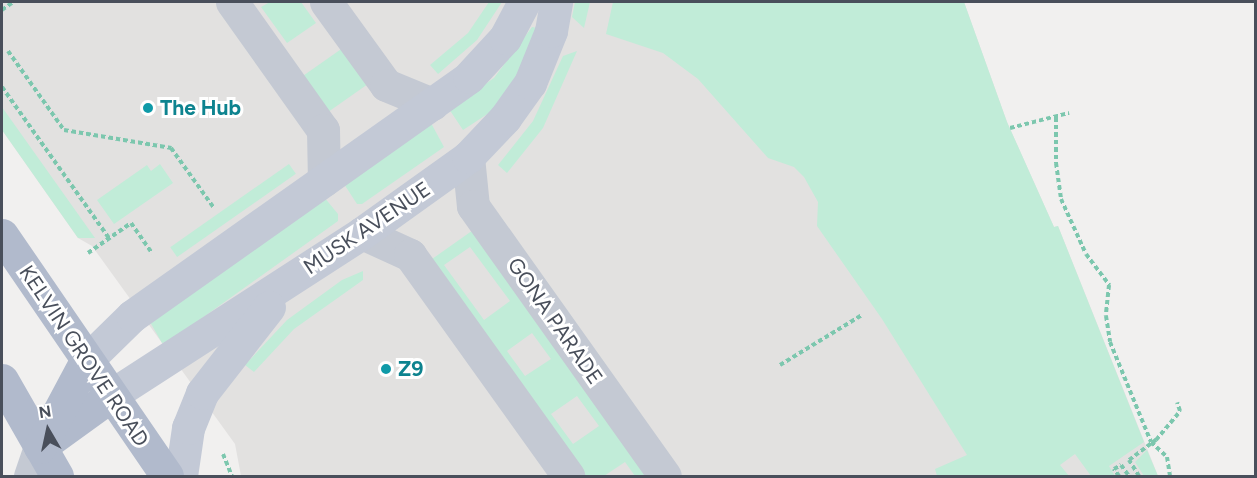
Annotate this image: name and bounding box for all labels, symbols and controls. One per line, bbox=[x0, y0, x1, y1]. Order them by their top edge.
place label: The Hub bbox=[160, 95, 241, 121]
marker: The Hub bbox=[141, 101, 155, 115]
street label: MUSK AVENUE bbox=[299, 176, 435, 280]
street label: GONA PARADE bbox=[502, 253, 608, 389]
street label: KELVIN GROVE ROAD bbox=[14, 261, 154, 451]
place label: Z9 bbox=[398, 356, 423, 382]
marker: Z9 bbox=[379, 362, 393, 376]
north arrow bbox=[18, 400, 78, 460]

